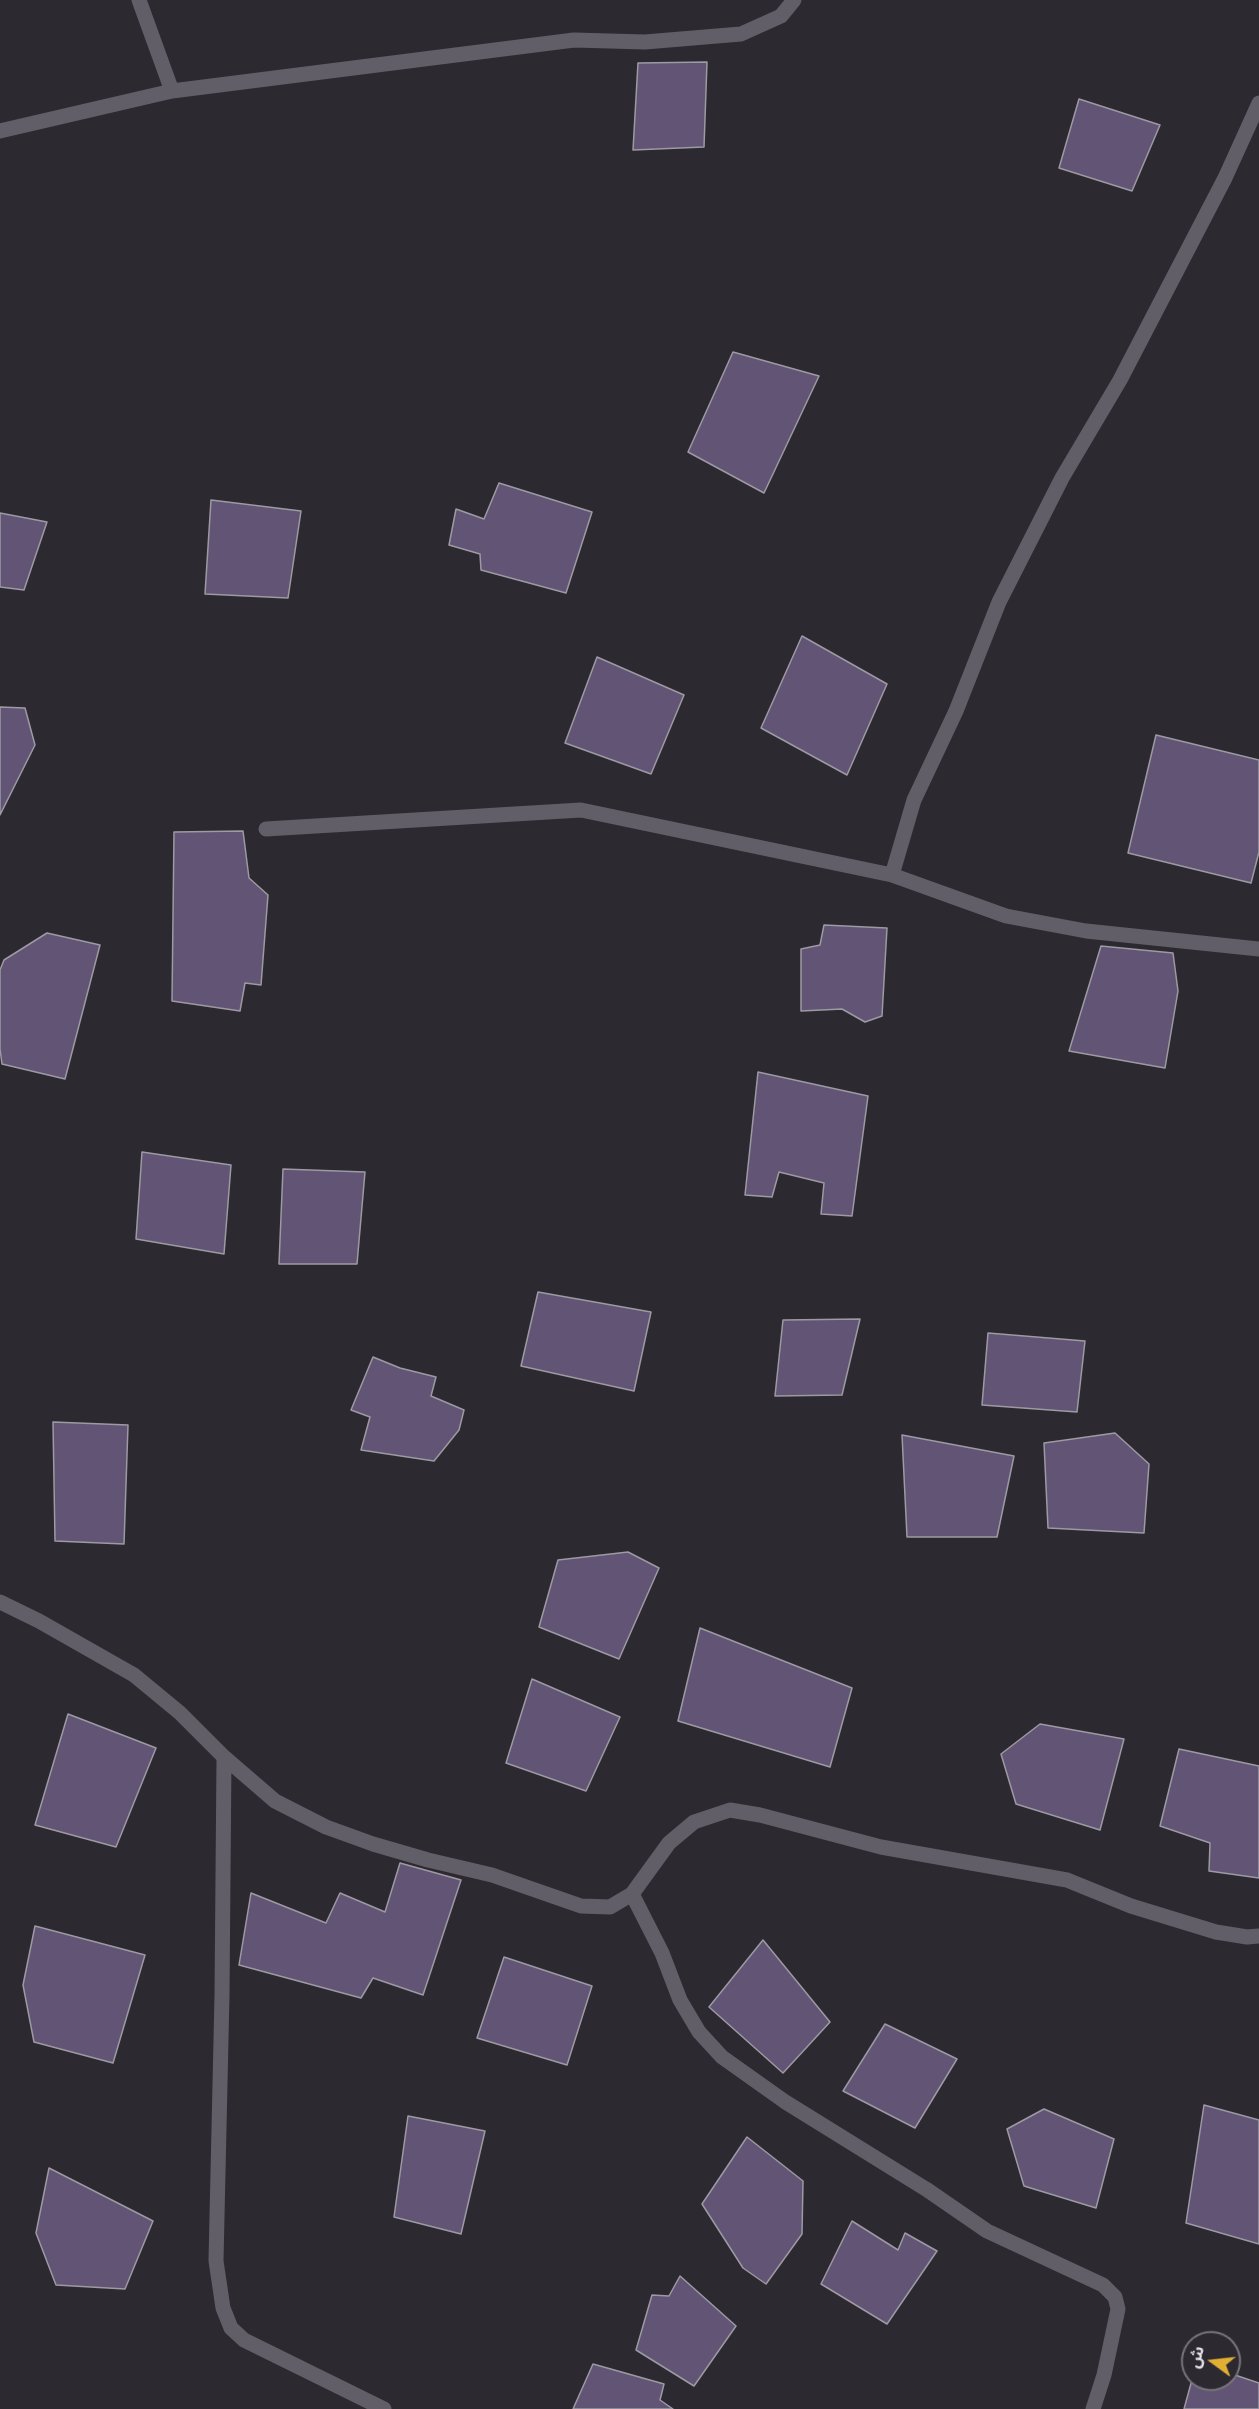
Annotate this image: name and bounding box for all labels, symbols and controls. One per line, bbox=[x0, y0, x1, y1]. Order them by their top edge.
north arrow bbox=[1181, 2331, 1241, 2391]
text: ش bbox=[1182, 2343, 1209, 2370]

